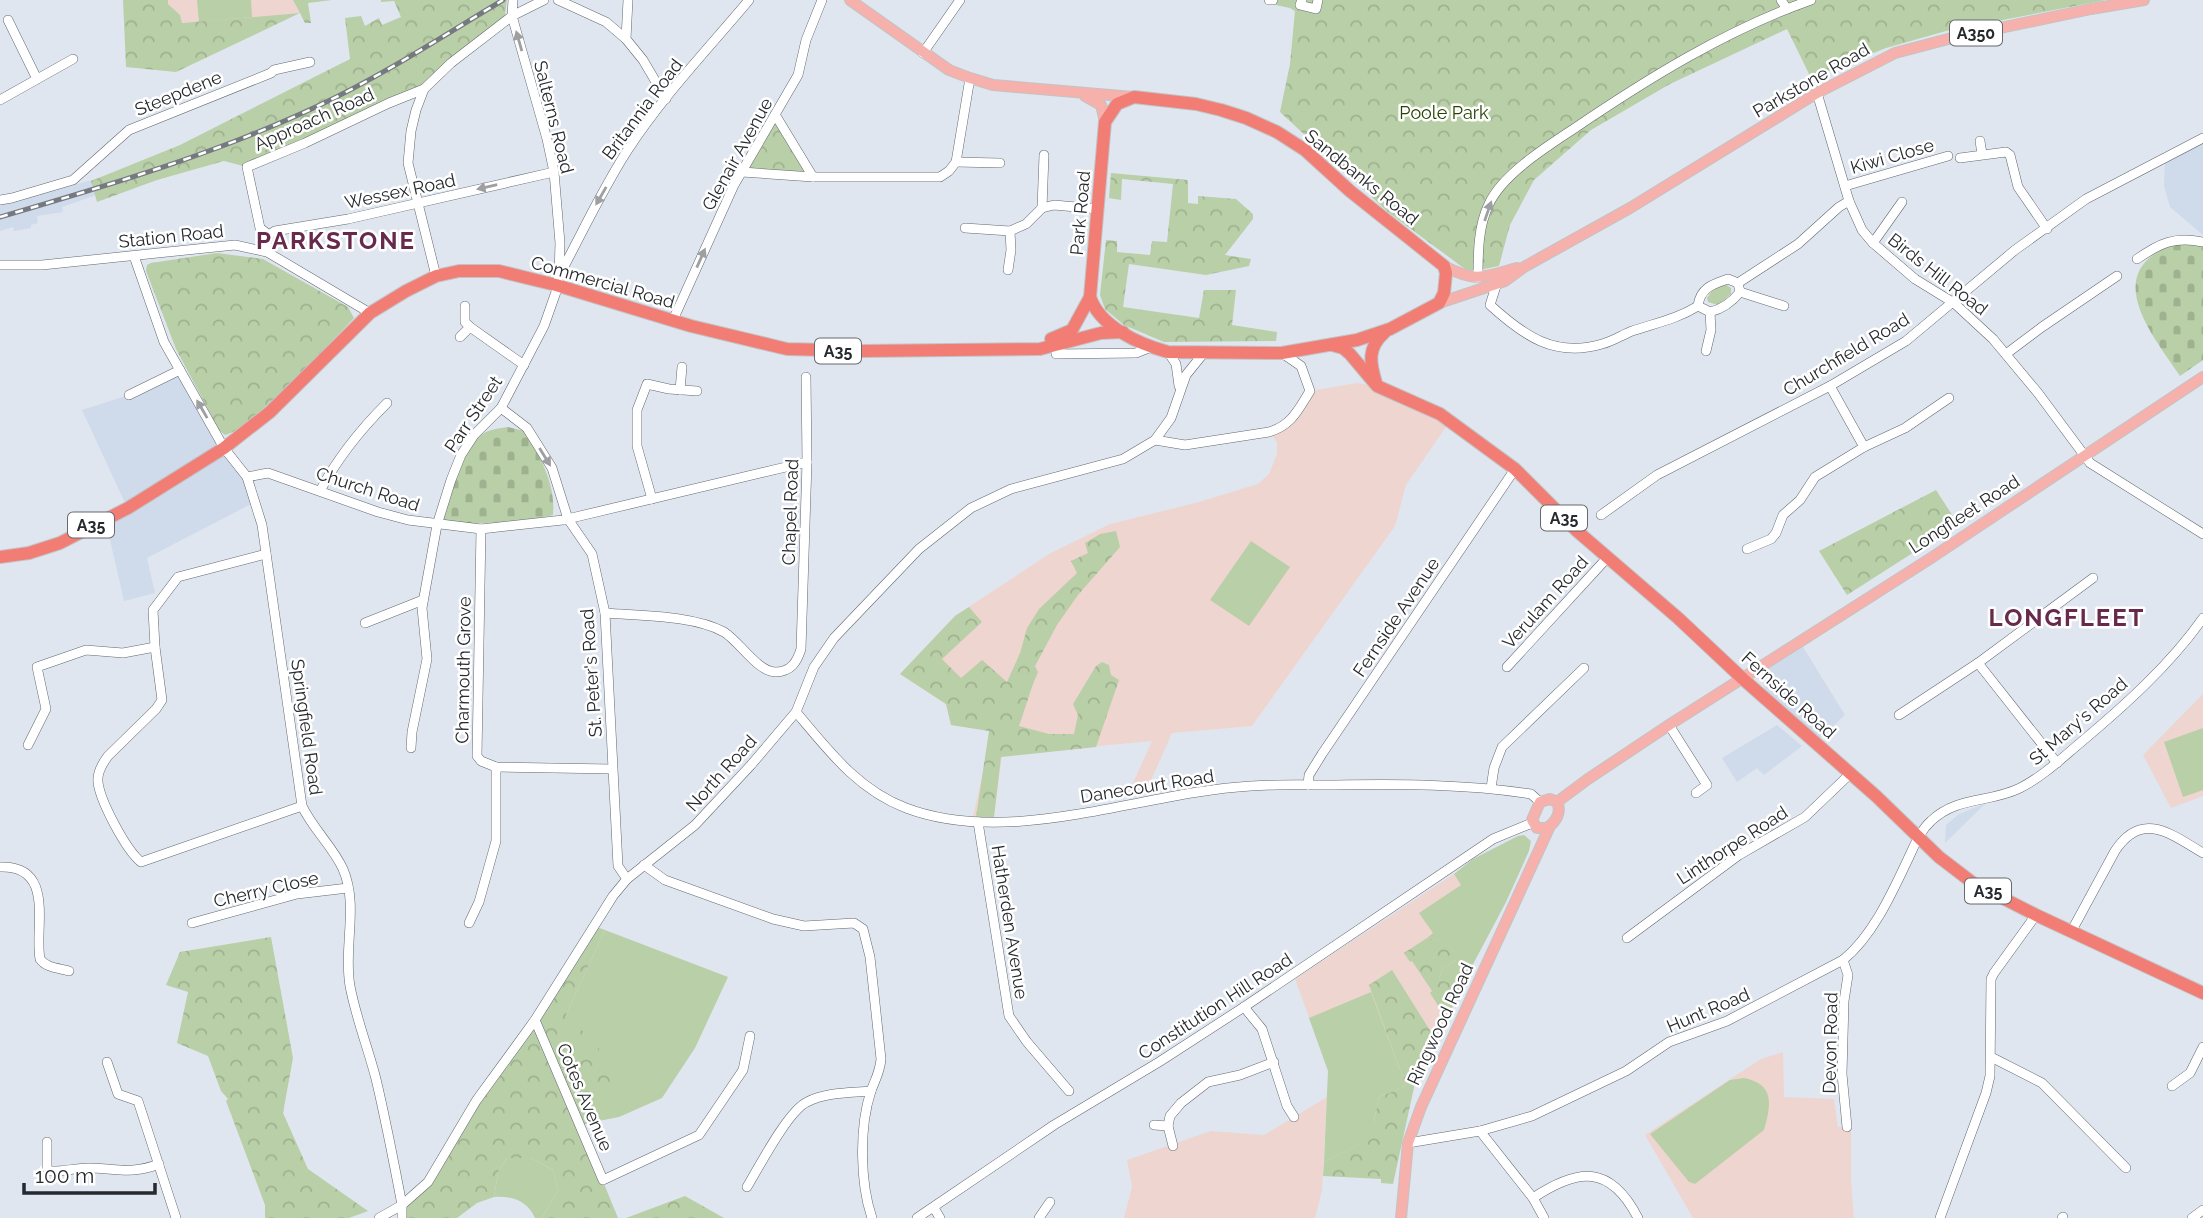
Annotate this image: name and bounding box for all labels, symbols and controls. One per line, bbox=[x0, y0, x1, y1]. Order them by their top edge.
road number: A350 bbox=[1950, 20, 2002, 46]
one-way arrow bbox=[513, 30, 523, 51]
street label: Parkstone Road bbox=[1749, 38, 1873, 122]
street label: Britannia Road bbox=[597, 55, 687, 163]
street label: Salterns Road bbox=[530, 59, 578, 175]
street label: Steepdene bbox=[132, 66, 225, 120]
street label: Approach Road bbox=[251, 83, 377, 155]
street label: Glenair Avenue bbox=[697, 94, 777, 214]
park label: Poole Park bbox=[1399, 102, 1489, 123]
street label: Sandbanks Road bbox=[1301, 125, 1423, 229]
street label: Kiwi Close bbox=[1848, 134, 1937, 178]
street label: Wessex Road bbox=[343, 169, 457, 213]
street label: Park Road bbox=[1066, 170, 1094, 256]
one-way arrow bbox=[476, 182, 498, 193]
one-way arrow bbox=[594, 187, 607, 206]
one-way arrow bbox=[1483, 200, 1494, 221]
street label: Station Road bbox=[117, 220, 225, 252]
district label: PARKSTONE bbox=[256, 226, 416, 255]
street label: Birds Hill Road bbox=[1884, 229, 1992, 319]
one-way arrow bbox=[695, 248, 707, 268]
street label: Commercial Road bbox=[529, 251, 677, 313]
street label: Churchfield Road bbox=[1779, 308, 1913, 400]
road number: A35 bbox=[815, 338, 861, 364]
street label: Parr Street bbox=[440, 372, 506, 456]
one-way arrow bbox=[196, 399, 208, 418]
one-way arrow bbox=[538, 447, 551, 466]
street label: Chapel Road bbox=[778, 458, 802, 566]
street label: Church Road bbox=[314, 462, 422, 516]
street label: Longfleet Road bbox=[1905, 470, 2023, 558]
road number: A35 bbox=[1541, 505, 1587, 530]
road number: A35 bbox=[68, 512, 114, 538]
street label: Verulam Road bbox=[1498, 551, 1592, 653]
street label: Fernside Avenue bbox=[1348, 553, 1444, 680]
street label: Charmouth Grove bbox=[451, 596, 475, 744]
district label: LONGFLEET bbox=[1989, 603, 2145, 632]
street label: St. Peter's Road bbox=[576, 608, 606, 738]
street label: Fernside Road bbox=[1738, 647, 1840, 743]
street label: Springfield Road bbox=[287, 658, 327, 796]
street label: St Mary's Road bbox=[2025, 673, 2131, 769]
street label: North Road bbox=[681, 731, 761, 815]
street label: Danecourt Road bbox=[1079, 765, 1215, 807]
street label: Linthorpe Road bbox=[1673, 801, 1791, 889]
street label: Hatherden Avenue bbox=[987, 844, 1033, 1001]
street label: Cherry Close bbox=[211, 867, 321, 911]
road number: A35 bbox=[1965, 878, 2011, 904]
street label: Constitution Hill Road bbox=[1134, 948, 1296, 1064]
street label: Ringwood Road bbox=[1403, 960, 1477, 1088]
street label: Hunt Road bbox=[1663, 983, 1753, 1037]
street label: Devon Road bbox=[1819, 992, 1841, 1094]
street label: Cotes Avenue bbox=[553, 1040, 617, 1155]
scale bar bbox=[24, 1152, 156, 1196]
text: 100 m bbox=[35, 1163, 94, 1188]

